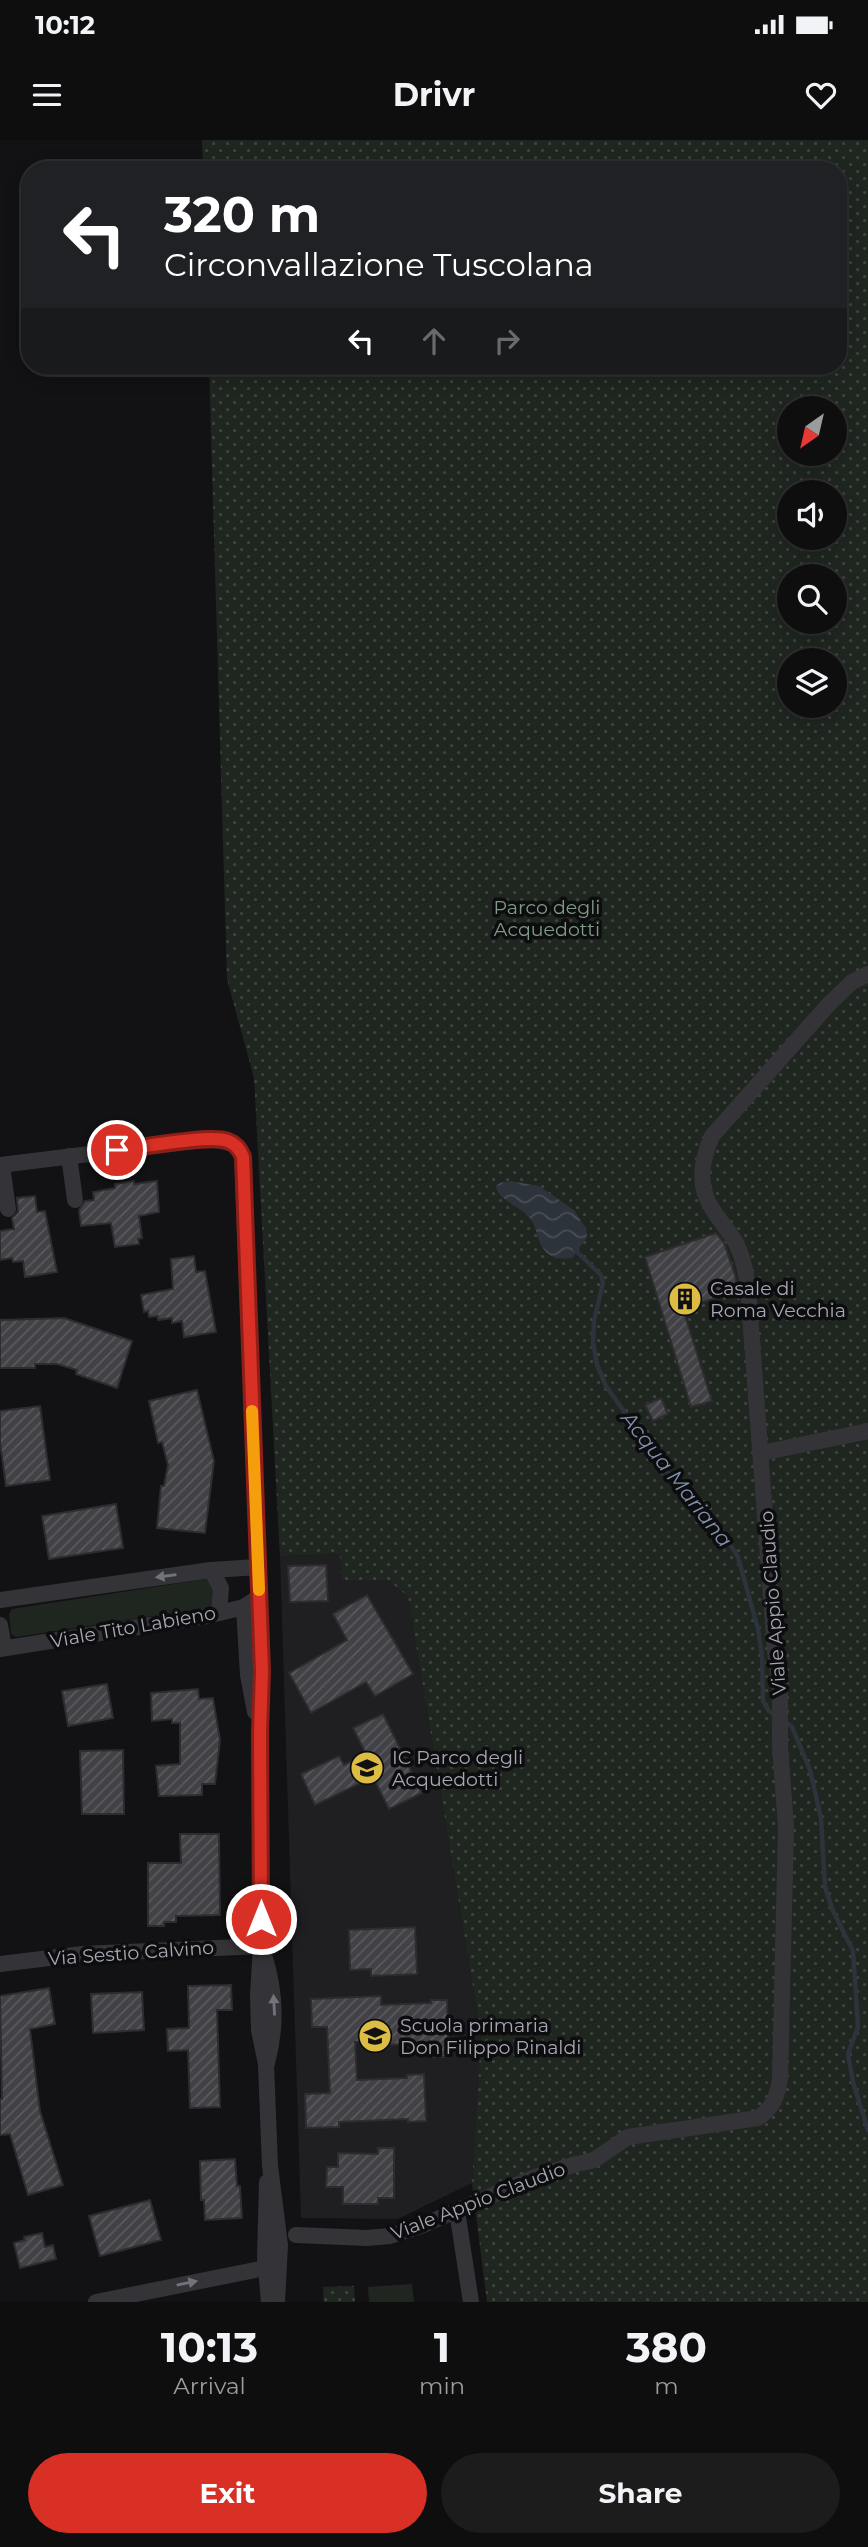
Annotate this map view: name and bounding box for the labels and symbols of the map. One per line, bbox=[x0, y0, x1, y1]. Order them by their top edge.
north arrow bbox=[777, 396, 847, 466]
park label: Parco degli Acquedotti bbox=[494, 896, 600, 941]
pin bbox=[87, 1120, 147, 1180]
place label: Casale di Roma Vecchia bbox=[710, 1277, 846, 1322]
building icon: Casale di Roma Vecchia bbox=[666, 1280, 704, 1318]
water label: Acqua Mariana bbox=[615, 1404, 738, 1552]
street label: Viale Appio Claudio bbox=[755, 1510, 791, 1696]
one-way arrow bbox=[155, 1571, 177, 1582]
street label: Viale Tito Labieno bbox=[49, 1601, 218, 1653]
place label: IC Parco degli Acquedotti bbox=[392, 1746, 523, 1791]
school or university icon: IC Parco degli Acquedotti bbox=[348, 1749, 386, 1787]
position arrow bbox=[224, 1882, 298, 1956]
street label: Via Sestio Calvino bbox=[47, 1936, 215, 1970]
one-way arrow bbox=[268, 1993, 279, 2015]
place label: Scuola primaria Don Filippo Rinaldi bbox=[400, 2014, 581, 2059]
school or university icon: Scuola primaria Don Filippo Rinaldi bbox=[356, 2017, 394, 2055]
street label: Viale Appio Claudio bbox=[388, 2157, 568, 2245]
one-way arrow bbox=[176, 2277, 198, 2288]

